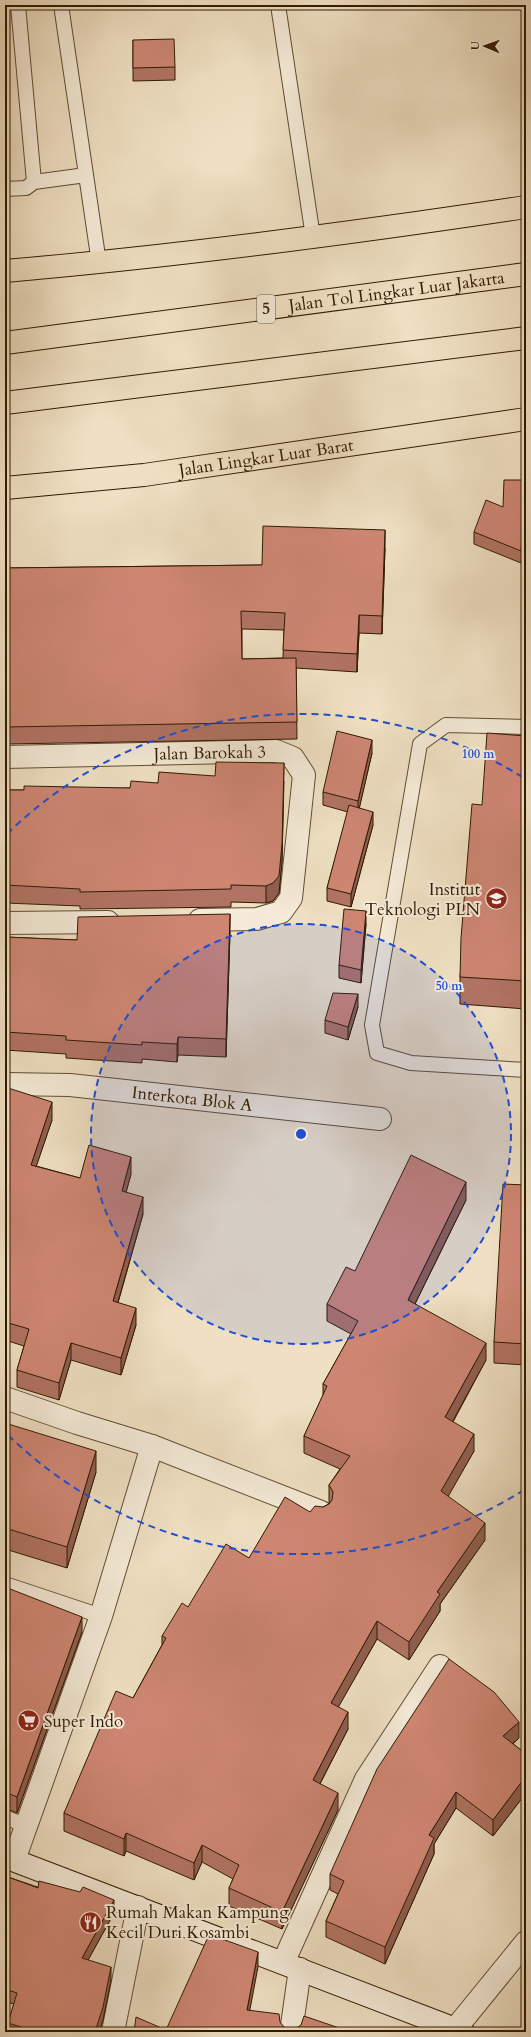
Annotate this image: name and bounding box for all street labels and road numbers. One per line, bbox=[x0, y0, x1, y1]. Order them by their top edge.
street label: Jalan Tol Lingkar Luar Jakarta bbox=[284, 265, 507, 317]
road number: 5 bbox=[257, 295, 275, 323]
street label: Jalan Lingkar Luar Barat bbox=[174, 433, 356, 482]
street label: Jalan Barokah 3 bbox=[150, 740, 266, 765]
street label: Interkota Blok A bbox=[131, 1080, 255, 1117]

